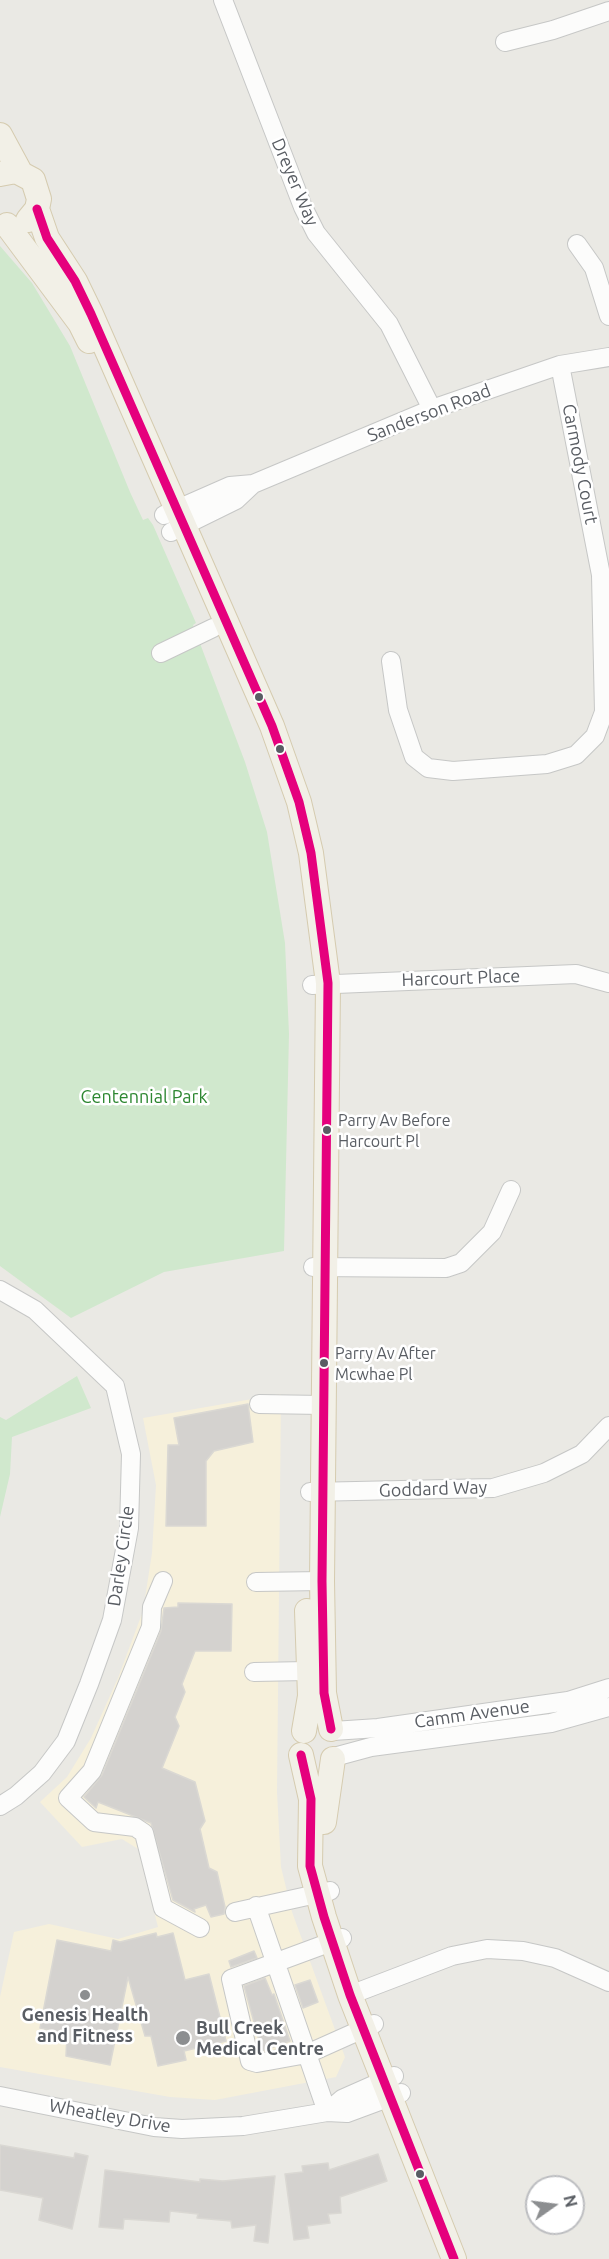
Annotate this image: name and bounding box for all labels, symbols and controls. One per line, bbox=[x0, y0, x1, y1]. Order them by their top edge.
street label: Dreyer Way bbox=[267, 135, 323, 229]
street label: Sanderson Road bbox=[364, 380, 494, 446]
street label: Carmody Court bbox=[558, 402, 602, 526]
unlabelled marker bbox=[253, 691, 265, 703]
unlabelled marker bbox=[274, 743, 286, 755]
street label: Harcourt Place bbox=[401, 965, 521, 991]
park label: Centennial Park bbox=[81, 1086, 207, 1108]
place label: Parry Av Before Harcourt Pl bbox=[338, 1111, 450, 1149]
marker: Parry Av Before Harcourt Pl bbox=[321, 1124, 333, 1136]
place label: Parry Av After Mcwhae Pl bbox=[335, 1344, 436, 1382]
marker: Parry Av After Mcwhae Pl bbox=[318, 1357, 330, 1369]
street label: Goddard Way bbox=[378, 1476, 488, 1502]
street label: Darley Circle bbox=[103, 1504, 139, 1608]
street label: Camm Avenue bbox=[413, 1695, 531, 1733]
marker: Genesis Health and Fitness bbox=[78, 1988, 92, 2002]
place label: Genesis Health and Fitness bbox=[22, 2004, 148, 2046]
place label: Bull Creek Medical Centre bbox=[196, 2017, 324, 2060]
marker: Bull Creek Medical Centre bbox=[174, 2029, 192, 2047]
street label: Wheatley Drive bbox=[47, 2095, 173, 2137]
unlabelled marker bbox=[414, 2168, 426, 2180]
north arrow bbox=[525, 2175, 585, 2235]
text: N bbox=[560, 2193, 581, 2209]

